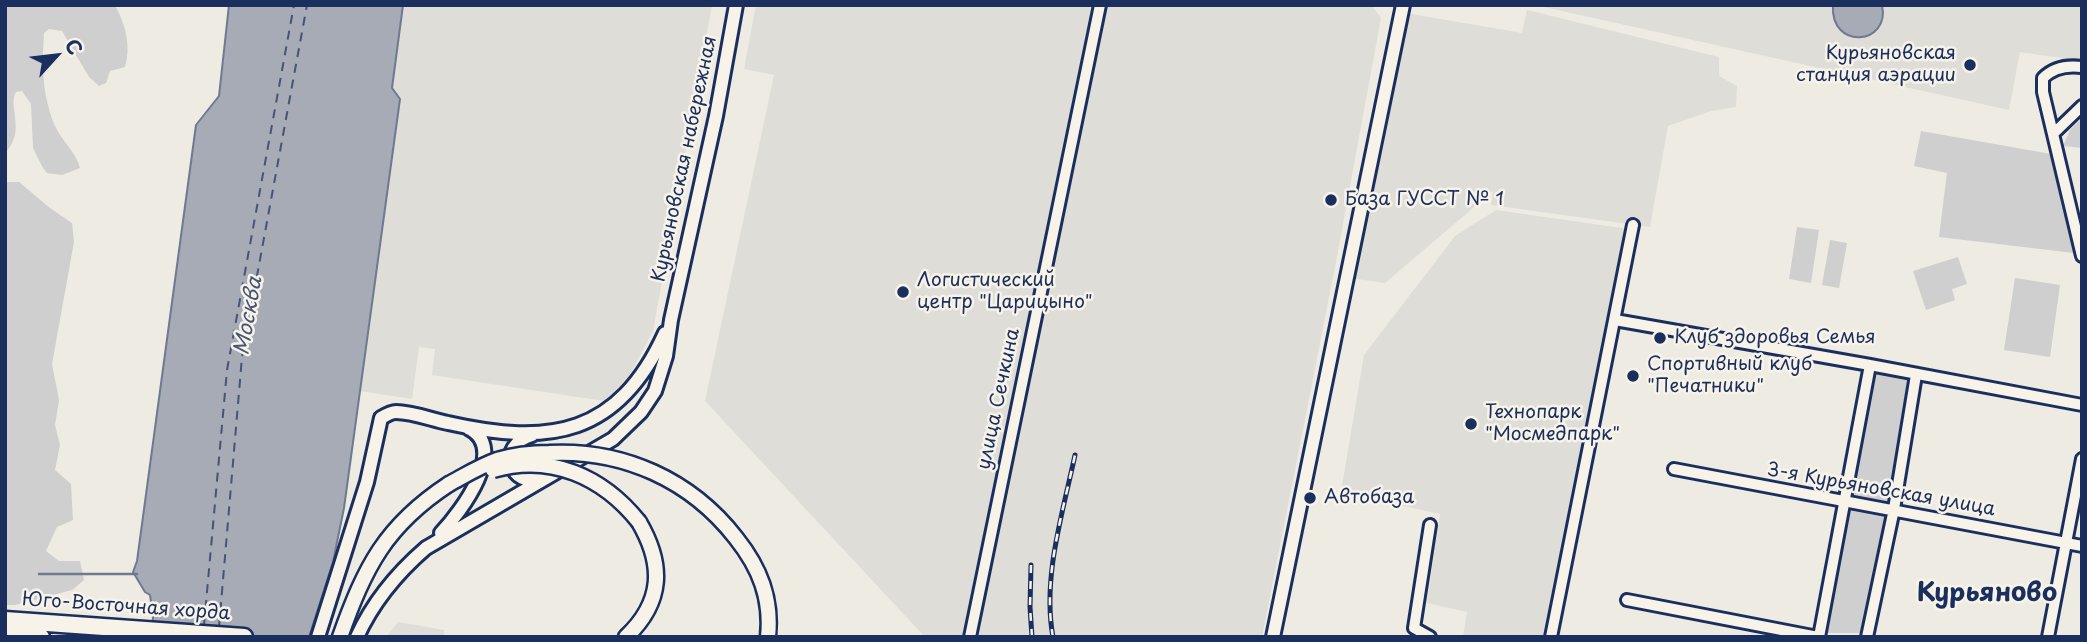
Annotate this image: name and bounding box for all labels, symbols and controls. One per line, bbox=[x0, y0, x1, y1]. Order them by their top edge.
north arrow bbox=[21, 21, 91, 91]
text: С bbox=[59, 34, 90, 59]
street label: Курьяновская набережная bbox=[648, 34, 722, 284]
place label: Курьяновская станция аэрации bbox=[1796, 43, 1956, 87]
marker: Курьяновская станция аэрации bbox=[1962, 57, 1978, 73]
place label: База ГУССТ № 1 bbox=[1345, 189, 1504, 211]
marker: База ГУССТ № 1 bbox=[1323, 192, 1339, 208]
place label: Логистический центр "Царицыно" bbox=[917, 270, 1093, 314]
water label: Москва bbox=[230, 275, 268, 357]
marker: Логистический центр "Царицыно" bbox=[895, 284, 911, 300]
street label: улица Сечкина bbox=[973, 326, 1025, 472]
place label: Клуб здоровья Семья bbox=[1674, 327, 1876, 349]
marker: Клуб здоровья Семья bbox=[1652, 330, 1668, 346]
place label: Спортивный клуб "Печатники" bbox=[1647, 354, 1812, 398]
marker: Спортивный клуб "Печатники" bbox=[1625, 368, 1641, 384]
place label: Технопарк "Мосмедпарк" bbox=[1485, 402, 1620, 446]
marker: Технопарк "Мосмедпарк" bbox=[1463, 416, 1479, 432]
street label: 3-я Курьяновская улица bbox=[1765, 459, 1997, 521]
place label: Автобаза bbox=[1324, 487, 1414, 509]
marker: Автобаза bbox=[1302, 490, 1318, 506]
district label: Курьяново bbox=[1917, 578, 2057, 610]
street label: Юго-Восточная хорда bbox=[21, 588, 231, 626]

